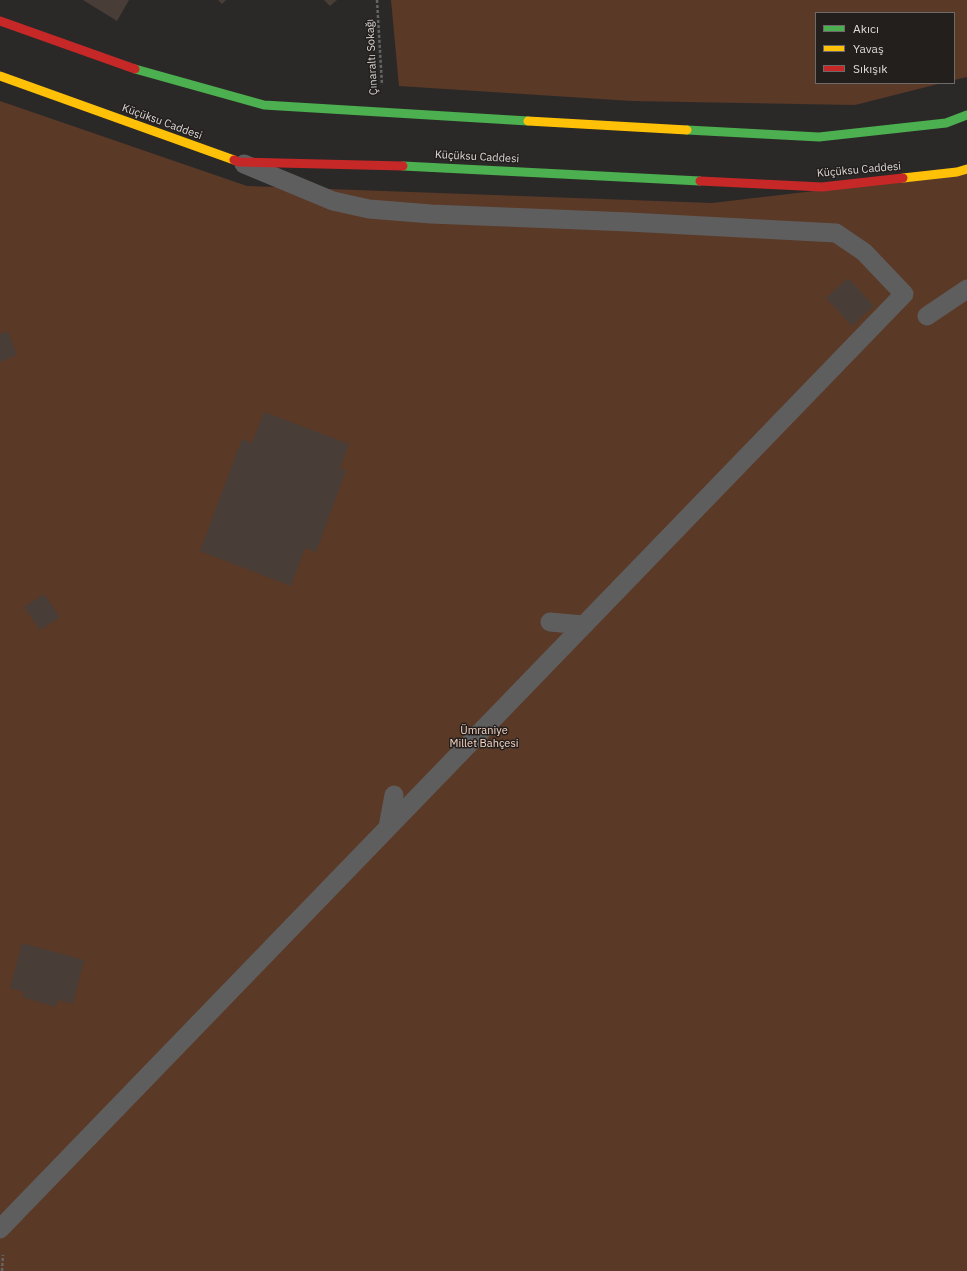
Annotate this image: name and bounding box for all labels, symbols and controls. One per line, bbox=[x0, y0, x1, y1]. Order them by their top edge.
legend bbox=[815, 12, 955, 84]
street label: Çınaraltı Sokağı bbox=[363, 18, 381, 96]
text: Akıcı bbox=[853, 21, 879, 36]
text: Yavaş bbox=[853, 41, 884, 56]
text: Sıkışık bbox=[853, 61, 887, 76]
street label: Küçüksu Caddesi bbox=[120, 101, 204, 143]
street label: Küçüksu Caddesi bbox=[435, 148, 519, 166]
street label: Küçüksu Caddesi bbox=[816, 160, 902, 180]
park label: Ümraniye Millet Bahçesi bbox=[449, 724, 519, 750]

